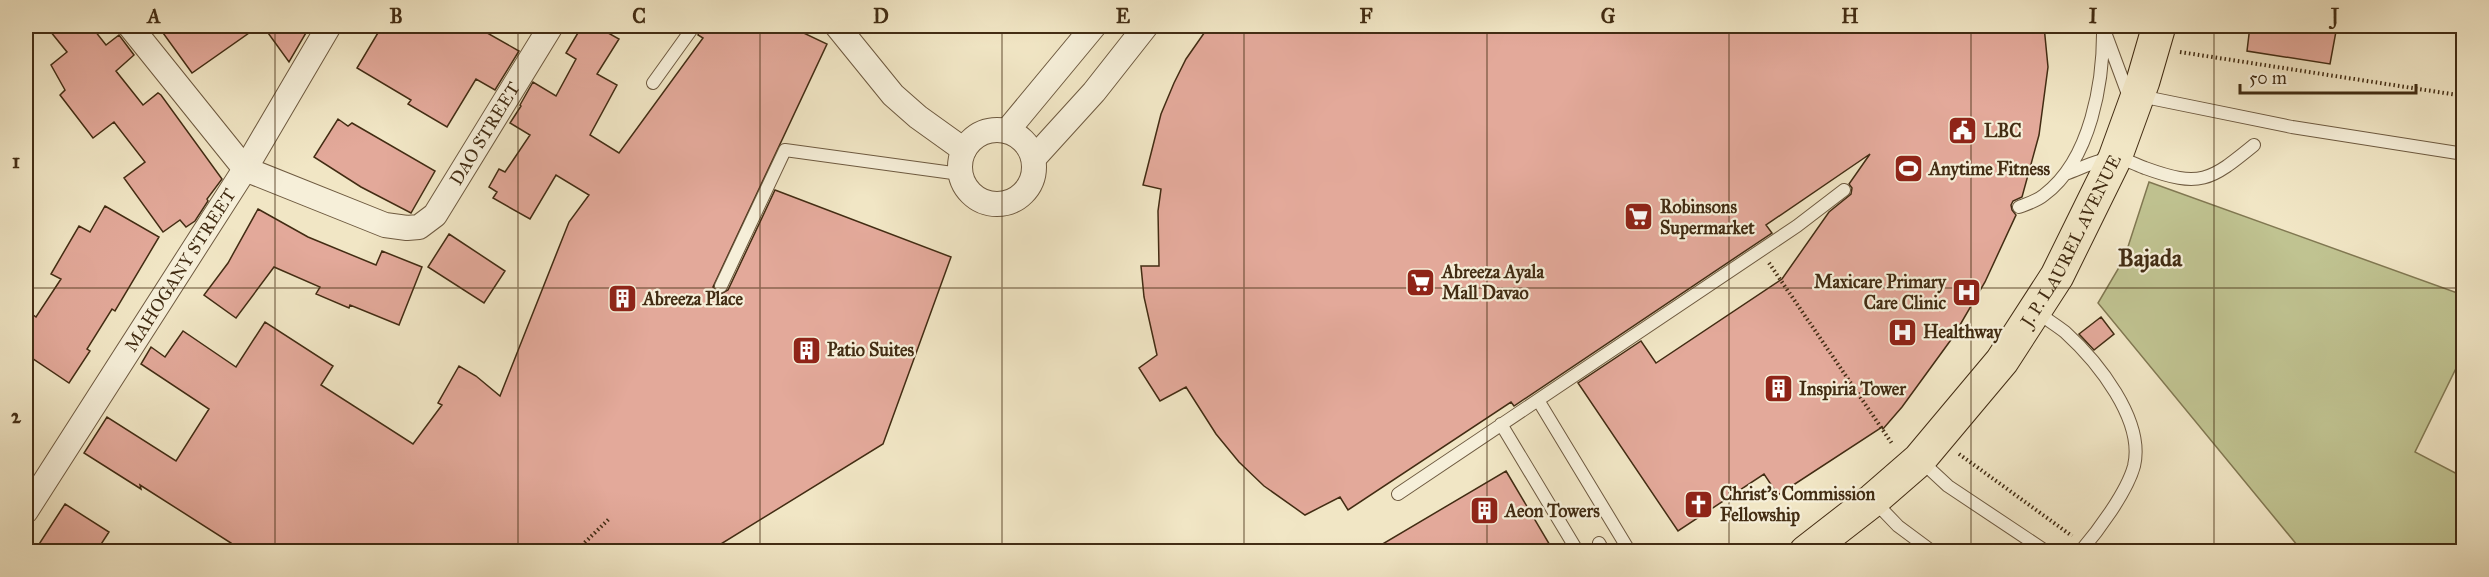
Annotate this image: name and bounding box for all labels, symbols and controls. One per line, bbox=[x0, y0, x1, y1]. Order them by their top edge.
text: A bbox=[145, 4, 161, 28]
text: B bbox=[389, 4, 403, 28]
text: C bbox=[632, 4, 646, 28]
text: D bbox=[873, 4, 889, 28]
text: E bbox=[1116, 4, 1131, 28]
text: F bbox=[1359, 4, 1373, 28]
text: G bbox=[1601, 4, 1616, 28]
text: H bbox=[1841, 4, 1859, 28]
text: I bbox=[2089, 4, 2098, 28]
text: J bbox=[2328, 4, 2340, 30]
scale bar bbox=[2240, 57, 2416, 95]
text: 50 m bbox=[2249, 67, 2287, 89]
street label: DAO STREET bbox=[445, 78, 525, 189]
public building icon: LBC bbox=[1947, 115, 1979, 147]
place label: LBC bbox=[1984, 120, 2021, 142]
text: 1 bbox=[12, 149, 20, 173]
street label: J. P. LAUREL AVENUE bbox=[2015, 151, 2126, 333]
sports icon: Anytime Fitness bbox=[1892, 153, 1924, 185]
place label: Anytime Fitness bbox=[1928, 158, 2051, 181]
street label: MAHOGANY STREET bbox=[120, 185, 241, 356]
place label: Robinsons Supermarket bbox=[1660, 196, 1755, 240]
supermarket icon: Robinsons Supermarket bbox=[1623, 201, 1655, 233]
district label: Bajada bbox=[2118, 243, 2183, 273]
place label: Abreeza Ayala Mall Davao bbox=[1441, 261, 1544, 304]
supermarket icon: Abreeza Ayala Mall Davao bbox=[1405, 266, 1437, 298]
place label: Maxicare Primary Care Clinic bbox=[1814, 271, 1948, 314]
hospital icon: Maxicare Primary Care Clinic bbox=[1951, 276, 1983, 308]
building icon: Abreeza Place bbox=[606, 283, 638, 315]
place label: Abreeza Place bbox=[642, 288, 744, 310]
hospital icon: Healthway bbox=[1886, 316, 1918, 348]
place label: Healthway bbox=[1923, 321, 2004, 344]
building icon: Patio Suites bbox=[790, 334, 822, 366]
place label: Patio Suites bbox=[827, 339, 915, 361]
building icon: Inspiria Tower bbox=[1762, 373, 1794, 405]
place label: Inspiria Tower bbox=[1799, 378, 1907, 401]
text: 2 bbox=[11, 404, 22, 428]
place label: Christ's Commission Fellowship bbox=[1720, 483, 1876, 527]
church icon: Christ's Commission Fellowship bbox=[1683, 488, 1715, 520]
building icon: Aeon Towers bbox=[1468, 495, 1500, 527]
place label: Aeon Towers bbox=[1504, 500, 1600, 522]

